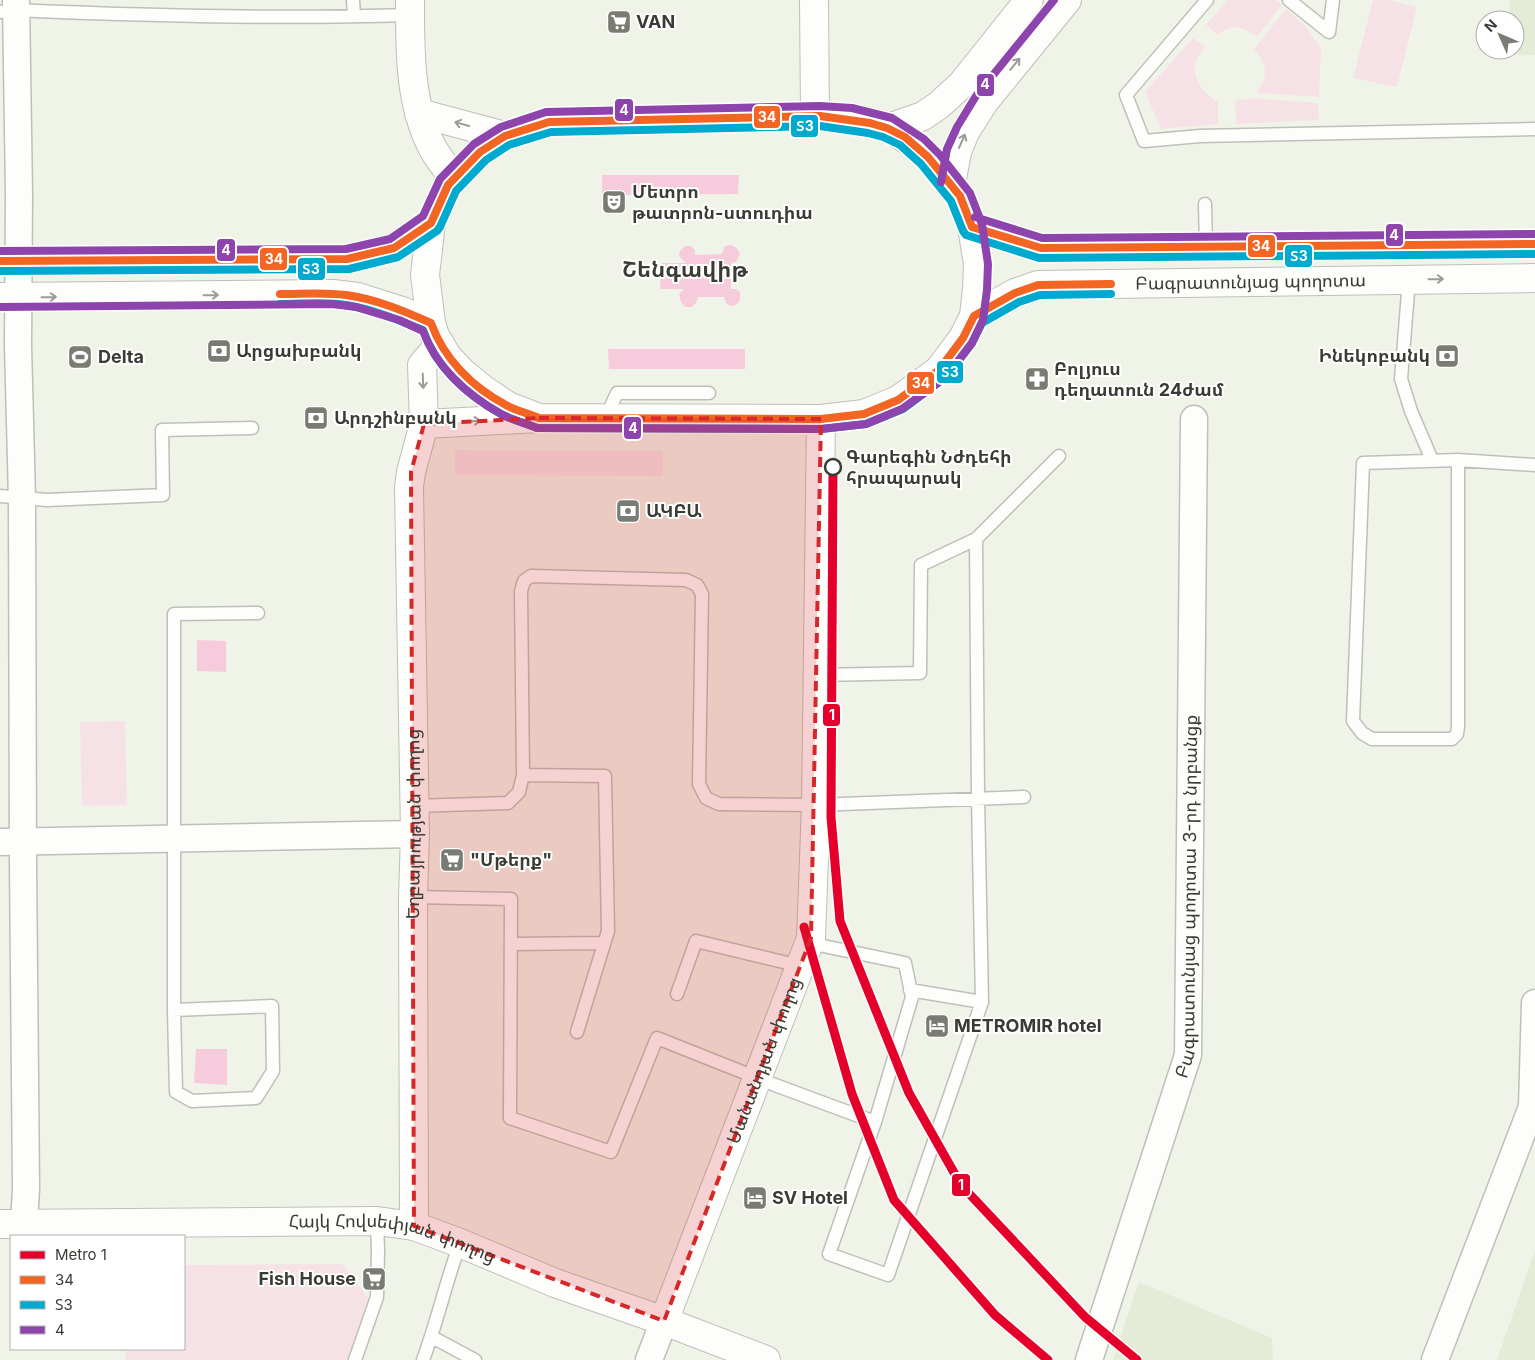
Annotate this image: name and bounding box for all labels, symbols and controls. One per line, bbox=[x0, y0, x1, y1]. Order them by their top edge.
supermarket icon: VAN bbox=[606, 9, 632, 35]
north arrow bbox=[1475, 10, 1525, 60]
place label: VAN bbox=[636, 11, 675, 32]
text: N bbox=[1481, 16, 1500, 35]
one-way arrow bbox=[1009, 58, 1020, 71]
line badge: 4 bbox=[976, 73, 995, 97]
text: 4 bbox=[980, 75, 990, 92]
line badge: 4 bbox=[614, 98, 634, 122]
text: 4 bbox=[619, 101, 629, 118]
line badge: 34 bbox=[753, 105, 781, 129]
text: 34 bbox=[758, 108, 776, 125]
line badge: Տ3 bbox=[790, 114, 819, 138]
text: Տ3 bbox=[796, 117, 814, 134]
one-way arrow bbox=[454, 119, 470, 129]
one-way arrow bbox=[957, 134, 967, 149]
place label: Մետրո թատրոն-ստուդիա bbox=[632, 181, 813, 223]
theatre icon: Մետրո թատրոն-ստուդիա bbox=[601, 189, 627, 215]
line badge: 4 bbox=[1385, 223, 1404, 247]
text: 4 bbox=[1389, 226, 1399, 243]
line badge: 34 bbox=[1247, 234, 1276, 258]
text: 34 bbox=[1252, 237, 1270, 254]
line badge: 4 bbox=[216, 238, 236, 262]
text: 4 bbox=[221, 241, 231, 258]
line badge: Տ3 bbox=[1284, 244, 1313, 268]
line badge: 34 bbox=[259, 247, 288, 271]
text: Տ3 bbox=[1290, 247, 1308, 264]
text: 34 bbox=[265, 250, 283, 267]
district label: Շենգավիթ bbox=[622, 256, 748, 282]
line badge: Տ3 bbox=[297, 257, 326, 281]
text: Տ3 bbox=[302, 260, 320, 277]
street label: Բագրատունյաց պողոտա bbox=[1135, 269, 1366, 294]
one-way arrow bbox=[1428, 274, 1444, 284]
one-way arrow bbox=[202, 290, 219, 300]
one-way arrow bbox=[40, 292, 56, 302]
bank icon: Արցախբանկ bbox=[206, 338, 232, 364]
place label: Արցախբանկ bbox=[236, 340, 361, 361]
bank icon: Ինեկոբանկ bbox=[1434, 343, 1460, 369]
sports icon: Delta bbox=[67, 344, 93, 370]
place label: Ինեկոբանկ bbox=[1319, 345, 1430, 366]
place label: Delta bbox=[98, 346, 144, 367]
place label: Բոլյուս դեղատուն 24ժամ bbox=[1054, 358, 1224, 400]
line badge: Տ3 bbox=[936, 360, 964, 384]
text: Տ3 bbox=[941, 363, 959, 380]
pharmacy icon: Բոլյուս դեղատուն 24ժամ bbox=[1024, 366, 1050, 392]
line badge: 34 bbox=[906, 371, 935, 395]
one-way arrow bbox=[418, 372, 428, 389]
text: 34 bbox=[912, 374, 930, 391]
bank icon: Արդշինբանկ bbox=[303, 405, 329, 431]
place label: Արդշինբանկ bbox=[334, 407, 457, 428]
line badge: 4 bbox=[623, 416, 642, 440]
one-way arrow bbox=[465, 417, 481, 426]
text: 4 bbox=[628, 419, 638, 436]
place label: Գարեգին Նժդեհի հրապարակ bbox=[846, 446, 1012, 488]
marker: Գարեգին Նժդեհի հրապարակ bbox=[824, 458, 842, 476]
bank icon: ԱԿԲԱ bbox=[615, 498, 641, 524]
place label: ԱԿԲԱ bbox=[646, 500, 702, 521]
line badge: 1 bbox=[822, 703, 841, 727]
text: 1 bbox=[829, 706, 835, 723]
street label: Բագրատունյաց պողոտա 3-րդ նրբանցք bbox=[1170, 715, 1201, 1080]
street label: Եղբայրության փողոց bbox=[402, 729, 425, 919]
supermarket icon: "Մթերք" bbox=[439, 847, 465, 873]
place label: "Մթերք" bbox=[470, 849, 552, 870]
street label: Մանանդյան փողոց bbox=[722, 974, 805, 1147]
hotel icon: METROMIR hotel bbox=[924, 1013, 950, 1039]
place label: METROMIR hotel bbox=[954, 1015, 1102, 1036]
line badge: 1 bbox=[951, 1173, 971, 1197]
text: 1 bbox=[958, 1176, 964, 1193]
hotel icon: SV Hotel bbox=[742, 1185, 768, 1211]
place label: SV Hotel bbox=[772, 1187, 848, 1208]
street label: Հայկ Հովսեփյան փողոց bbox=[289, 1210, 499, 1267]
legend bbox=[10, 1235, 185, 1350]
text: Metro 1 bbox=[55, 1245, 107, 1264]
supermarket icon: Fish House bbox=[361, 1266, 387, 1292]
place label: Fish House bbox=[259, 1268, 356, 1289]
text: 34 bbox=[55, 1270, 74, 1289]
text: Տ3 bbox=[55, 1295, 73, 1314]
text: 4 bbox=[55, 1320, 65, 1339]

